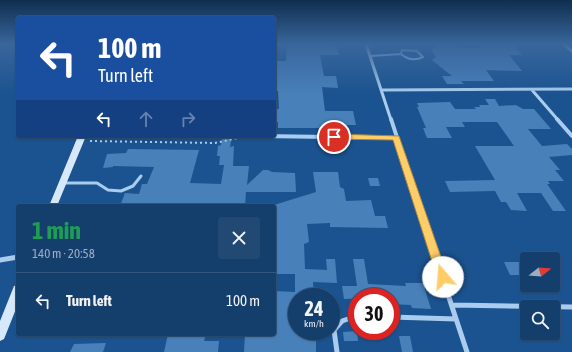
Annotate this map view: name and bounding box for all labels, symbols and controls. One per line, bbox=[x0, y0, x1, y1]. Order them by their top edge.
icon: left bbox=[32, 32, 84, 84]
text: 100 m bbox=[98, 32, 161, 64]
text: Turn left bbox=[98, 65, 153, 86]
icon: left bbox=[93, 108, 115, 130]
icon: ahead bbox=[135, 108, 157, 130]
icon: right bbox=[177, 108, 199, 130]
pin bbox=[317, 120, 351, 154]
icon: arrive bbox=[323, 126, 345, 148]
text: 1 min bbox=[32, 217, 81, 244]
button: close bbox=[218, 217, 260, 259]
text: 140 m · 20:58 bbox=[32, 246, 95, 261]
north arrow bbox=[520, 252, 560, 292]
map controls bbox=[520, 252, 560, 340]
position arrow bbox=[422, 256, 464, 298]
speed limit sign: 30 bbox=[348, 288, 400, 340]
icon: left bbox=[32, 290, 54, 312]
text: Turn left bbox=[66, 292, 112, 309]
text: 100 m bbox=[226, 292, 260, 309]
text: 24 bbox=[305, 297, 323, 320]
button: search bbox=[520, 300, 560, 340]
text: km/h bbox=[304, 318, 324, 329]

